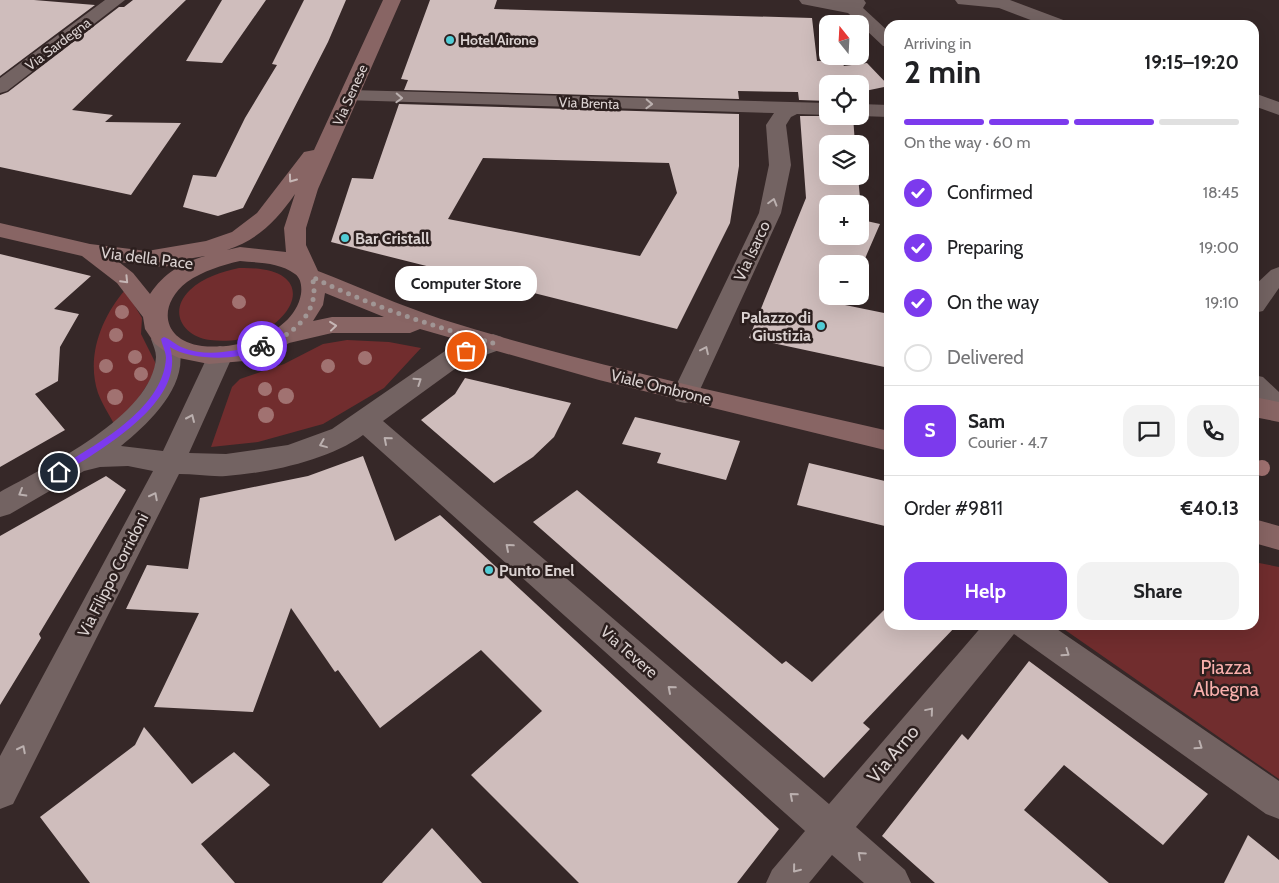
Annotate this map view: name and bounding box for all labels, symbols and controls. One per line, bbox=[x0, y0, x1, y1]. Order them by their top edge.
street label: Via Sardegna bbox=[22, 13, 95, 75]
north arrow bbox=[819, 15, 869, 65]
map controls bbox=[819, 15, 869, 305]
place label: Hotel Airone bbox=[460, 31, 536, 49]
marker: Hotel Airone bbox=[444, 34, 456, 46]
text: Arriving in bbox=[904, 34, 971, 53]
text: 19:15–19:20 bbox=[1144, 51, 1239, 74]
text: 2 min bbox=[904, 52, 981, 91]
street label: Via Senese bbox=[328, 62, 372, 128]
button: locate bbox=[819, 75, 869, 125]
one-way arrow bbox=[395, 92, 403, 103]
street label: Via Brenta bbox=[558, 93, 620, 113]
one-way arrow bbox=[646, 99, 653, 109]
text: On the way · 60 m bbox=[904, 133, 1030, 152]
button: layers bbox=[819, 135, 869, 185]
one-way arrow bbox=[290, 173, 298, 182]
icon: check bbox=[904, 179, 932, 207]
text: Confirmed bbox=[947, 181, 1033, 204]
text: 18:45 bbox=[1203, 183, 1239, 202]
button: + bbox=[819, 195, 869, 245]
one-way arrow bbox=[768, 199, 778, 207]
street label: Via Isarco bbox=[730, 218, 774, 284]
place label: Bar Cristall bbox=[355, 229, 429, 248]
marker: Bar Cristall bbox=[339, 232, 351, 244]
icon: check bbox=[904, 234, 932, 262]
text: Preparing bbox=[947, 236, 1023, 259]
text: 19:00 bbox=[1199, 238, 1239, 257]
street label: Via della Pace bbox=[100, 243, 194, 273]
button: − bbox=[819, 255, 869, 305]
callout: Computer Store bbox=[395, 266, 537, 301]
one-way arrow bbox=[119, 274, 128, 283]
text: Computer Store bbox=[411, 274, 521, 293]
icon: check bbox=[904, 289, 932, 317]
text: On the way bbox=[947, 291, 1039, 314]
text: 19:10 bbox=[1205, 293, 1239, 312]
place label: Palazzo di Giustizia bbox=[741, 308, 811, 345]
marker: Palazzo di Giustizia bbox=[815, 320, 827, 332]
courier bbox=[237, 321, 287, 371]
one-way arrow bbox=[329, 321, 337, 332]
pin bbox=[445, 330, 487, 372]
icon: bike bbox=[248, 332, 276, 360]
icon: bag bbox=[452, 337, 480, 365]
one-way arrow bbox=[699, 346, 710, 355]
text: Delivered bbox=[947, 346, 1024, 369]
street label: Viale Ombrone bbox=[609, 365, 713, 409]
one-way arrow bbox=[412, 378, 422, 387]
button: chat bbox=[1123, 405, 1175, 457]
button: phone bbox=[1187, 405, 1239, 457]
text: Sam bbox=[968, 410, 1005, 433]
one-way arrow bbox=[185, 414, 196, 423]
text: S bbox=[924, 419, 936, 442]
text: Courier · 4.7 bbox=[968, 433, 1048, 452]
one-way arrow bbox=[384, 437, 393, 446]
one-way arrow bbox=[319, 438, 328, 448]
pin bbox=[38, 451, 80, 493]
icon: home bbox=[45, 458, 73, 486]
one-way arrow bbox=[19, 487, 28, 497]
one-way arrow bbox=[148, 492, 158, 501]
text: Order #9811 bbox=[904, 497, 1003, 520]
text: €40.13 bbox=[1181, 497, 1239, 520]
street label: Via Filippo Corridoni bbox=[74, 510, 152, 640]
one-way arrow bbox=[506, 544, 515, 553]
place label: Punto Enel bbox=[499, 561, 575, 580]
button: Help bbox=[904, 562, 1067, 620]
button: Share bbox=[1077, 562, 1239, 620]
marker: Punto Enel bbox=[483, 564, 495, 576]
street label: Via Tevere bbox=[597, 622, 661, 682]
one-way arrow bbox=[1060, 647, 1070, 656]
park label: Piazza Albegna bbox=[1193, 656, 1259, 701]
one-way arrow bbox=[668, 685, 677, 694]
one-way arrow bbox=[924, 707, 933, 716]
street label: Via Arno bbox=[862, 720, 924, 788]
one-way arrow bbox=[1193, 740, 1203, 749]
one-way arrow bbox=[16, 745, 26, 754]
one-way arrow bbox=[790, 792, 799, 801]
one-way arrow bbox=[857, 852, 866, 861]
one-way arrow bbox=[794, 863, 802, 872]

